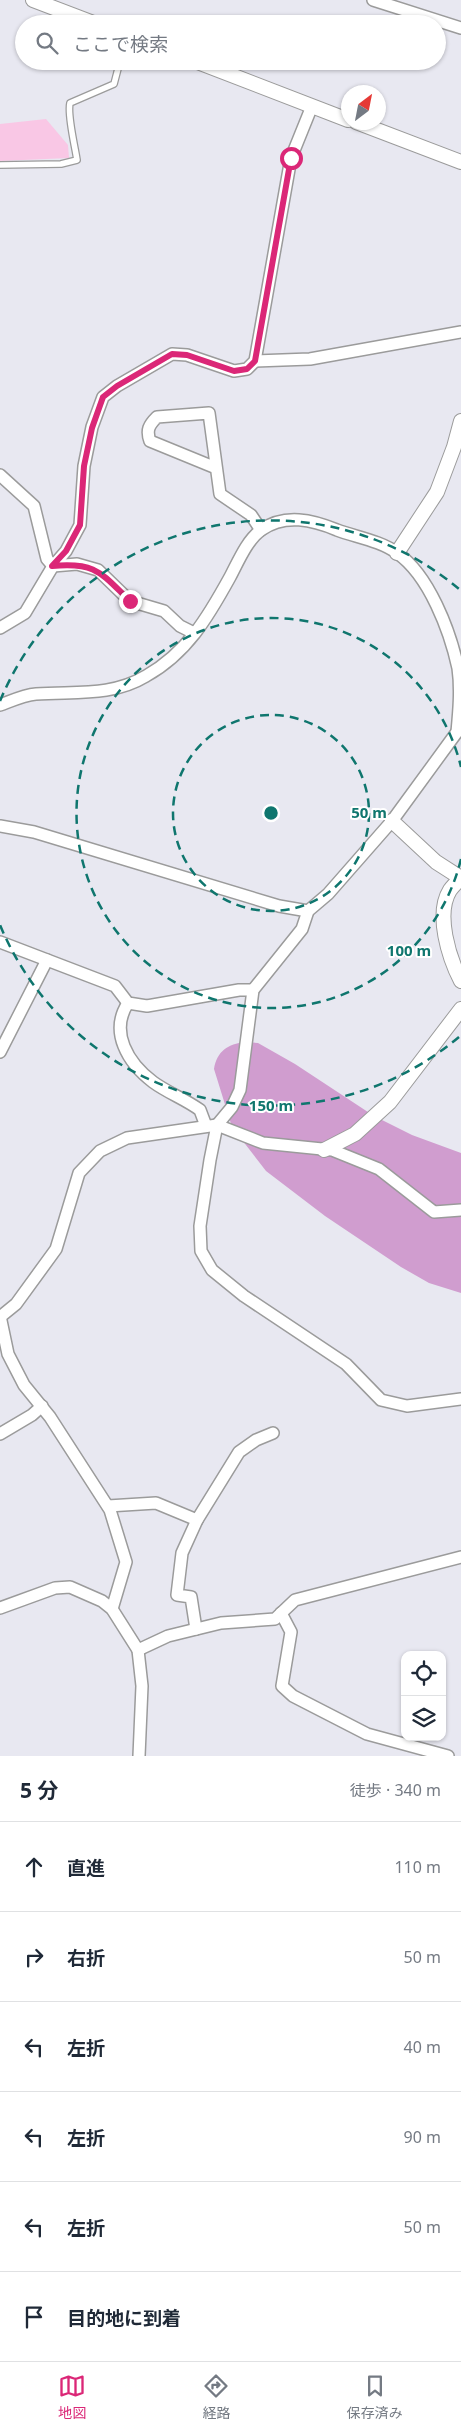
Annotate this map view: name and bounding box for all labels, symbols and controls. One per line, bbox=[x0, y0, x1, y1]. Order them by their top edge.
search box bbox=[15, 15, 446, 70]
icon: search bbox=[33, 29, 61, 57]
text: ここで検索 bbox=[73, 31, 168, 57]
north arrow bbox=[341, 85, 386, 130]
route start bbox=[280, 147, 303, 170]
route end bbox=[119, 590, 142, 613]
text: 50 m bbox=[351, 802, 387, 822]
centre of rings bbox=[262, 804, 280, 822]
text: 100 m bbox=[387, 940, 431, 960]
text: 150 m bbox=[249, 1095, 293, 1115]
map controls bbox=[401, 1651, 446, 1741]
button: locate bbox=[401, 1651, 446, 1696]
button: layers bbox=[401, 1696, 446, 1741]
text: 5 分 bbox=[20, 1776, 58, 1804]
text: 徒歩 · 340 m bbox=[350, 1779, 441, 1801]
icon: ahead bbox=[20, 1853, 48, 1881]
text: 直進 bbox=[67, 1855, 105, 1881]
text: 110 m bbox=[394, 1856, 441, 1878]
icon: right bbox=[20, 1943, 48, 1971]
text: 右折 bbox=[67, 1945, 105, 1971]
text: 50 m bbox=[404, 1946, 441, 1968]
icon: left bbox=[20, 2033, 48, 2061]
text: 左折 bbox=[67, 2035, 105, 2061]
text: 40 m bbox=[404, 2036, 441, 2058]
icon: left bbox=[20, 2123, 48, 2151]
text: 左折 bbox=[67, 2125, 105, 2151]
text: 90 m bbox=[404, 2126, 441, 2148]
icon: left bbox=[20, 2213, 48, 2241]
text: 左折 bbox=[67, 2215, 105, 2241]
text: 50 m bbox=[404, 2216, 441, 2238]
icon: arrive bbox=[20, 2303, 48, 2331]
text: 目的地に到着 bbox=[67, 2305, 181, 2331]
tab: 地図 bbox=[58, 2372, 86, 2422]
tab: 経路 bbox=[202, 2372, 230, 2422]
tab: 保存済み bbox=[347, 2372, 403, 2422]

